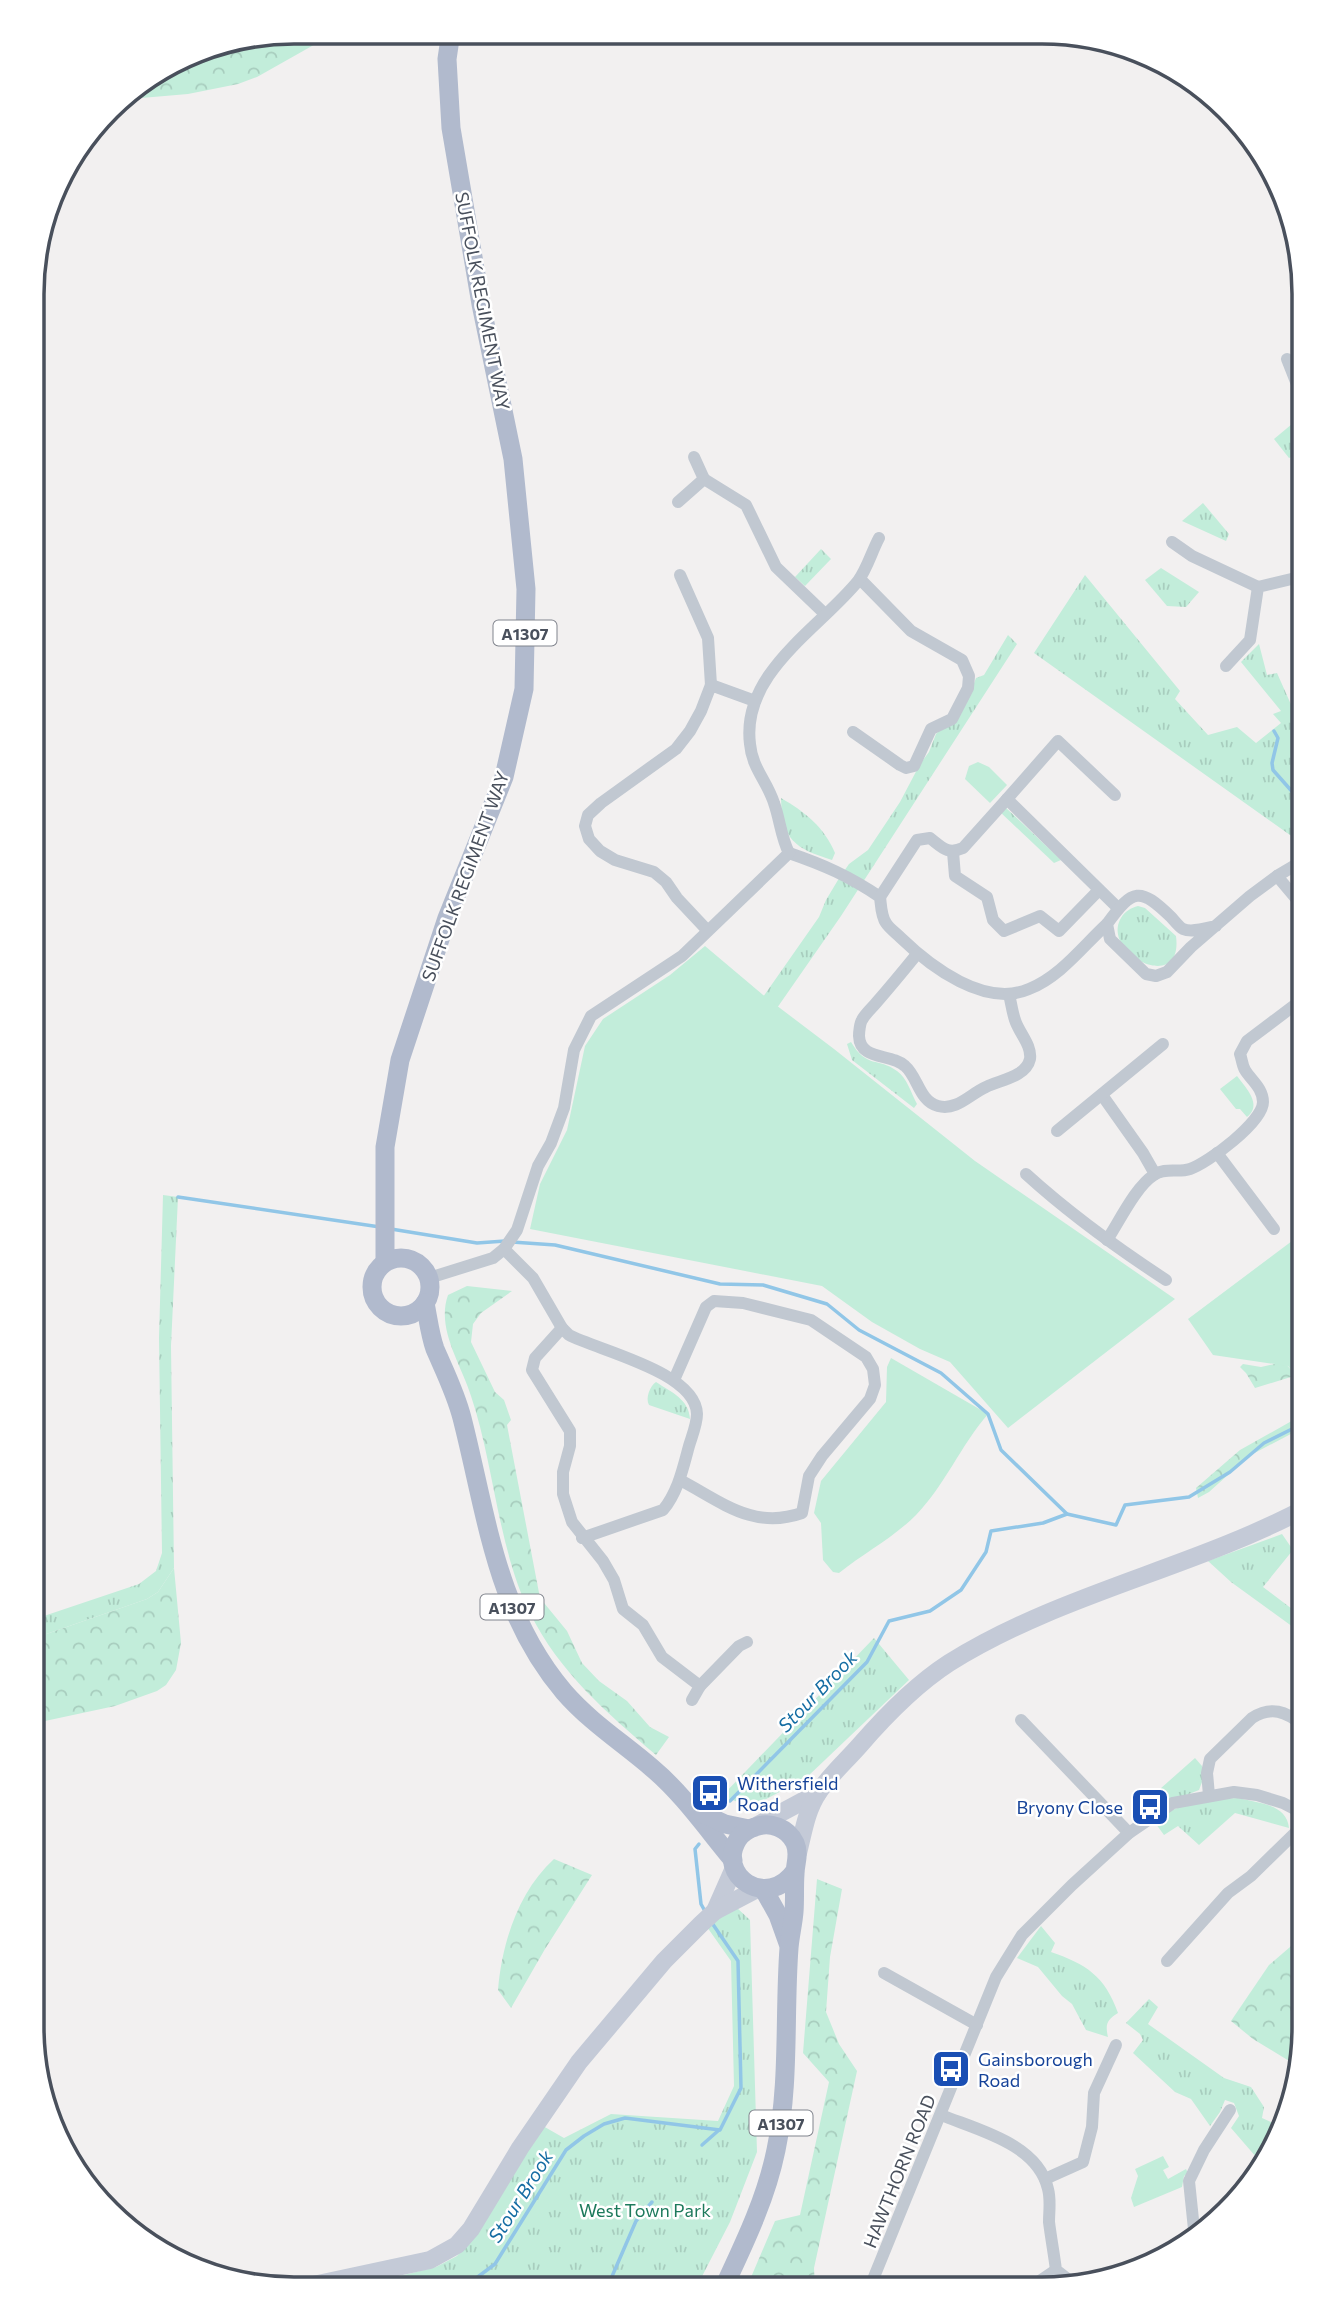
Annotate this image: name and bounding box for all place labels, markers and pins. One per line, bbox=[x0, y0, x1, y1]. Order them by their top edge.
bus stop icon: Withersfield Road bbox=[689, 1772, 731, 1814]
place label: Withersfield Road bbox=[737, 1772, 838, 1815]
bus stop icon: Bryony Close bbox=[1129, 1786, 1171, 1828]
place label: Bryony Close bbox=[1016, 1796, 1123, 1818]
bus stop icon: Gainsborough Road bbox=[930, 2048, 972, 2090]
place label: Gainsborough Road bbox=[978, 2048, 1093, 2091]

